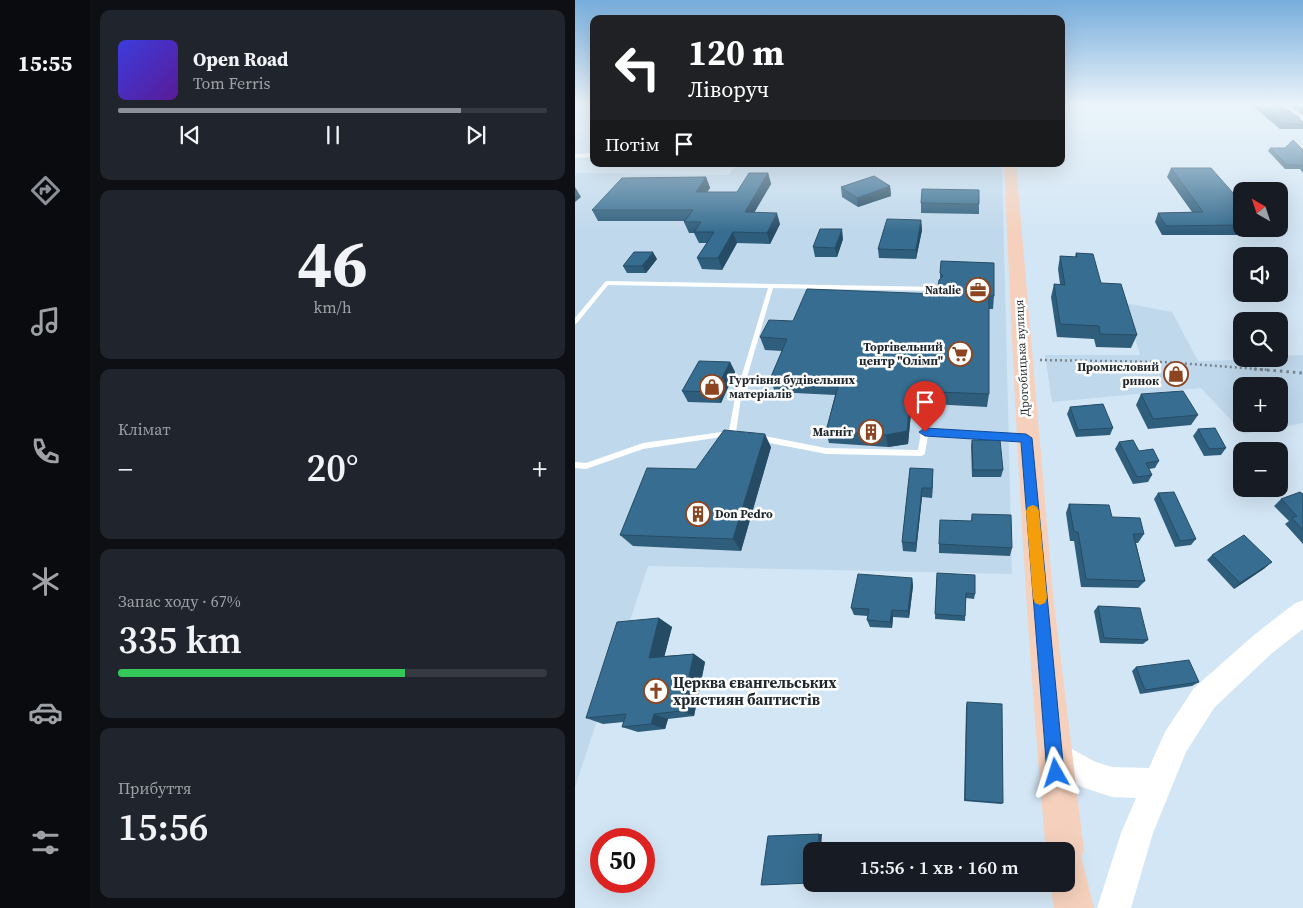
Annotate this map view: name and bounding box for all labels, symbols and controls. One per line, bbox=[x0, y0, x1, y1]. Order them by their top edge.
text: 120 m bbox=[688, 29, 784, 77]
icon: left bbox=[605, 35, 670, 100]
text: Open Road bbox=[193, 46, 288, 72]
text: 15:55 bbox=[18, 48, 72, 78]
text: Tom Ferris bbox=[193, 72, 271, 94]
text: Ліворуч bbox=[688, 74, 769, 104]
icon: previous bbox=[176, 121, 204, 149]
icon: pause bbox=[319, 121, 347, 149]
icon: next bbox=[462, 121, 490, 149]
icon: arrive bbox=[670, 130, 698, 158]
text: Потім bbox=[605, 131, 660, 157]
icon: directions bbox=[28, 173, 63, 208]
north arrow bbox=[1233, 182, 1287, 238]
map controls bbox=[1233, 182, 1288, 497]
text: 46 bbox=[297, 219, 368, 308]
button: sound bbox=[1233, 247, 1288, 302]
office icon: Natalie bbox=[965, 277, 991, 303]
place label: Natalie bbox=[925, 283, 961, 298]
text: km/h bbox=[313, 296, 352, 318]
street label: Дрогобицька вулиця bbox=[1011, 299, 1033, 417]
icon: music bbox=[28, 304, 63, 339]
button: search bbox=[1233, 312, 1288, 367]
place label: Торгівельний центр "Олімп" bbox=[859, 339, 943, 369]
supermarket icon: Торгівельний центр "Олімп" bbox=[947, 341, 973, 367]
place label: Промисловий ринок bbox=[1077, 359, 1159, 389]
shop icon: Промисловий ринок bbox=[1163, 361, 1189, 387]
place label: Гуртівня будівельних матеріалів bbox=[729, 372, 856, 402]
shop icon: Гуртівня будівельних матеріалів bbox=[699, 374, 725, 400]
button: + bbox=[1233, 377, 1288, 432]
pin bbox=[904, 381, 946, 432]
icon: arrive bbox=[911, 388, 939, 416]
text: Клімат bbox=[118, 418, 171, 440]
building icon: Магніт bbox=[858, 419, 884, 445]
place label: Магніт bbox=[813, 424, 853, 440]
icon: phone bbox=[28, 434, 63, 469]
text: 20° bbox=[307, 442, 358, 494]
button: − bbox=[1233, 442, 1288, 497]
text: − bbox=[118, 450, 133, 488]
text: + bbox=[532, 450, 547, 488]
building icon: Don Pedro bbox=[685, 501, 711, 527]
place label: Don Pedro bbox=[715, 506, 773, 522]
icon: climate bbox=[28, 564, 63, 599]
text: Запас ходу · 67% bbox=[118, 590, 241, 612]
text: 335 km bbox=[118, 614, 242, 666]
place label: Церква євангельських християн баптистів bbox=[673, 672, 837, 710]
church icon: Церква євангельських християн баптистів bbox=[643, 678, 669, 704]
icon: car bbox=[28, 695, 63, 730]
position arrow bbox=[1029, 746, 1081, 798]
text: Прибуття bbox=[118, 777, 192, 799]
text: 15:56 bbox=[118, 801, 208, 853]
icon: filters bbox=[28, 825, 63, 860]
speed limit sign: 50 bbox=[590, 828, 655, 893]
text: 15:56 · 1 хв · 160 m bbox=[859, 854, 1019, 880]

